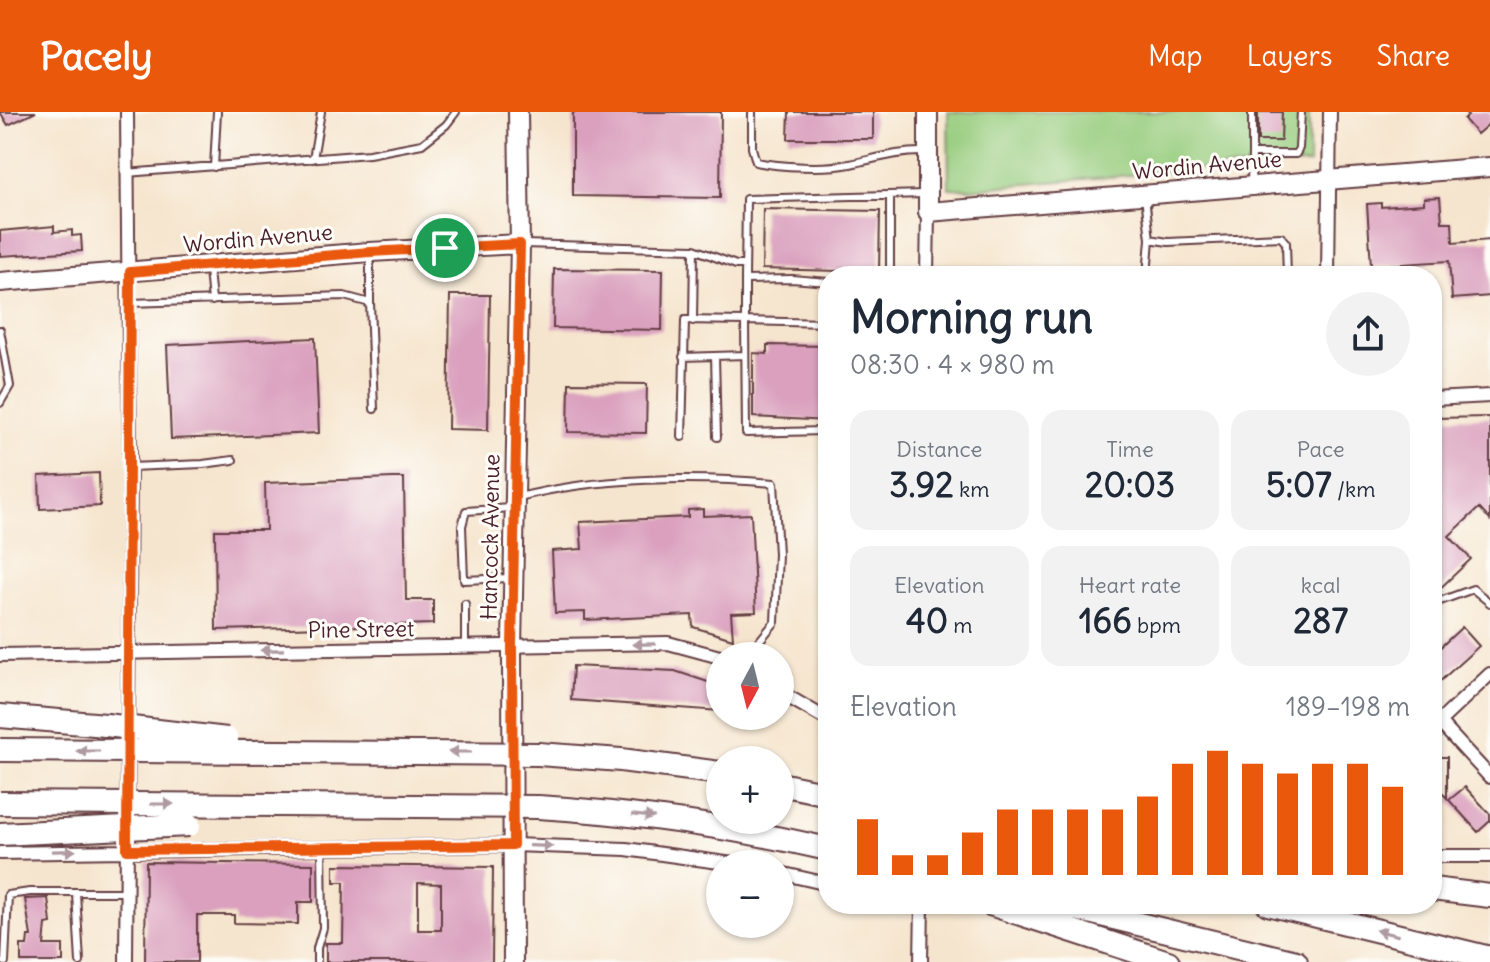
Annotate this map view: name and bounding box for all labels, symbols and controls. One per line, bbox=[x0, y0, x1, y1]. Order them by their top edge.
text: Pacely bbox=[40, 33, 153, 80]
text: Map bbox=[1148, 38, 1203, 74]
text: Layers bbox=[1247, 38, 1333, 74]
text: Share bbox=[1377, 38, 1450, 74]
street label: Wordin Avenue bbox=[1131, 145, 1283, 185]
pin bbox=[411, 214, 479, 282]
street label: Wordin Avenue bbox=[182, 218, 334, 258]
icon: arrive bbox=[423, 226, 467, 270]
text: Morning run bbox=[850, 290, 1093, 345]
button: share bbox=[1326, 292, 1410, 376]
text: 08:30 · 4 × 980 m bbox=[850, 348, 1055, 381]
text: Distance bbox=[896, 435, 982, 463]
text: Time bbox=[1106, 435, 1154, 463]
text: Pace bbox=[1297, 435, 1345, 463]
street label: Hancock Avenue bbox=[475, 454, 505, 620]
text: 3.92 bbox=[889, 463, 954, 506]
text: 20:03 bbox=[1085, 463, 1175, 506]
text: 5:07 bbox=[1266, 463, 1332, 506]
text: km bbox=[954, 475, 989, 503]
text: /km bbox=[1332, 475, 1375, 503]
text: Elevation bbox=[894, 571, 984, 599]
text: Heart rate bbox=[1079, 571, 1181, 599]
text: kcal bbox=[1301, 571, 1340, 599]
text: 40 bbox=[906, 599, 948, 642]
text: 166 bbox=[1079, 599, 1132, 642]
text: 287 bbox=[1293, 599, 1348, 642]
text: m bbox=[948, 611, 973, 639]
text: bpm bbox=[1132, 611, 1181, 639]
street label: Pine Street bbox=[307, 614, 415, 644]
one-way arrow bbox=[631, 638, 656, 650]
north arrow bbox=[706, 642, 794, 730]
map controls bbox=[706, 642, 794, 938]
one-way arrow bbox=[259, 644, 284, 657]
text: Elevation bbox=[850, 690, 957, 723]
text: 189–198 m bbox=[1286, 690, 1410, 723]
one-way arrow bbox=[75, 744, 100, 757]
one-way arrow bbox=[447, 746, 472, 758]
button: + bbox=[706, 746, 794, 834]
one-way arrow bbox=[150, 798, 175, 810]
one-way arrow bbox=[631, 809, 656, 822]
one-way arrow bbox=[529, 839, 554, 852]
one-way arrow bbox=[52, 845, 77, 858]
button: − bbox=[706, 850, 794, 938]
one-way arrow bbox=[1374, 926, 1399, 939]

